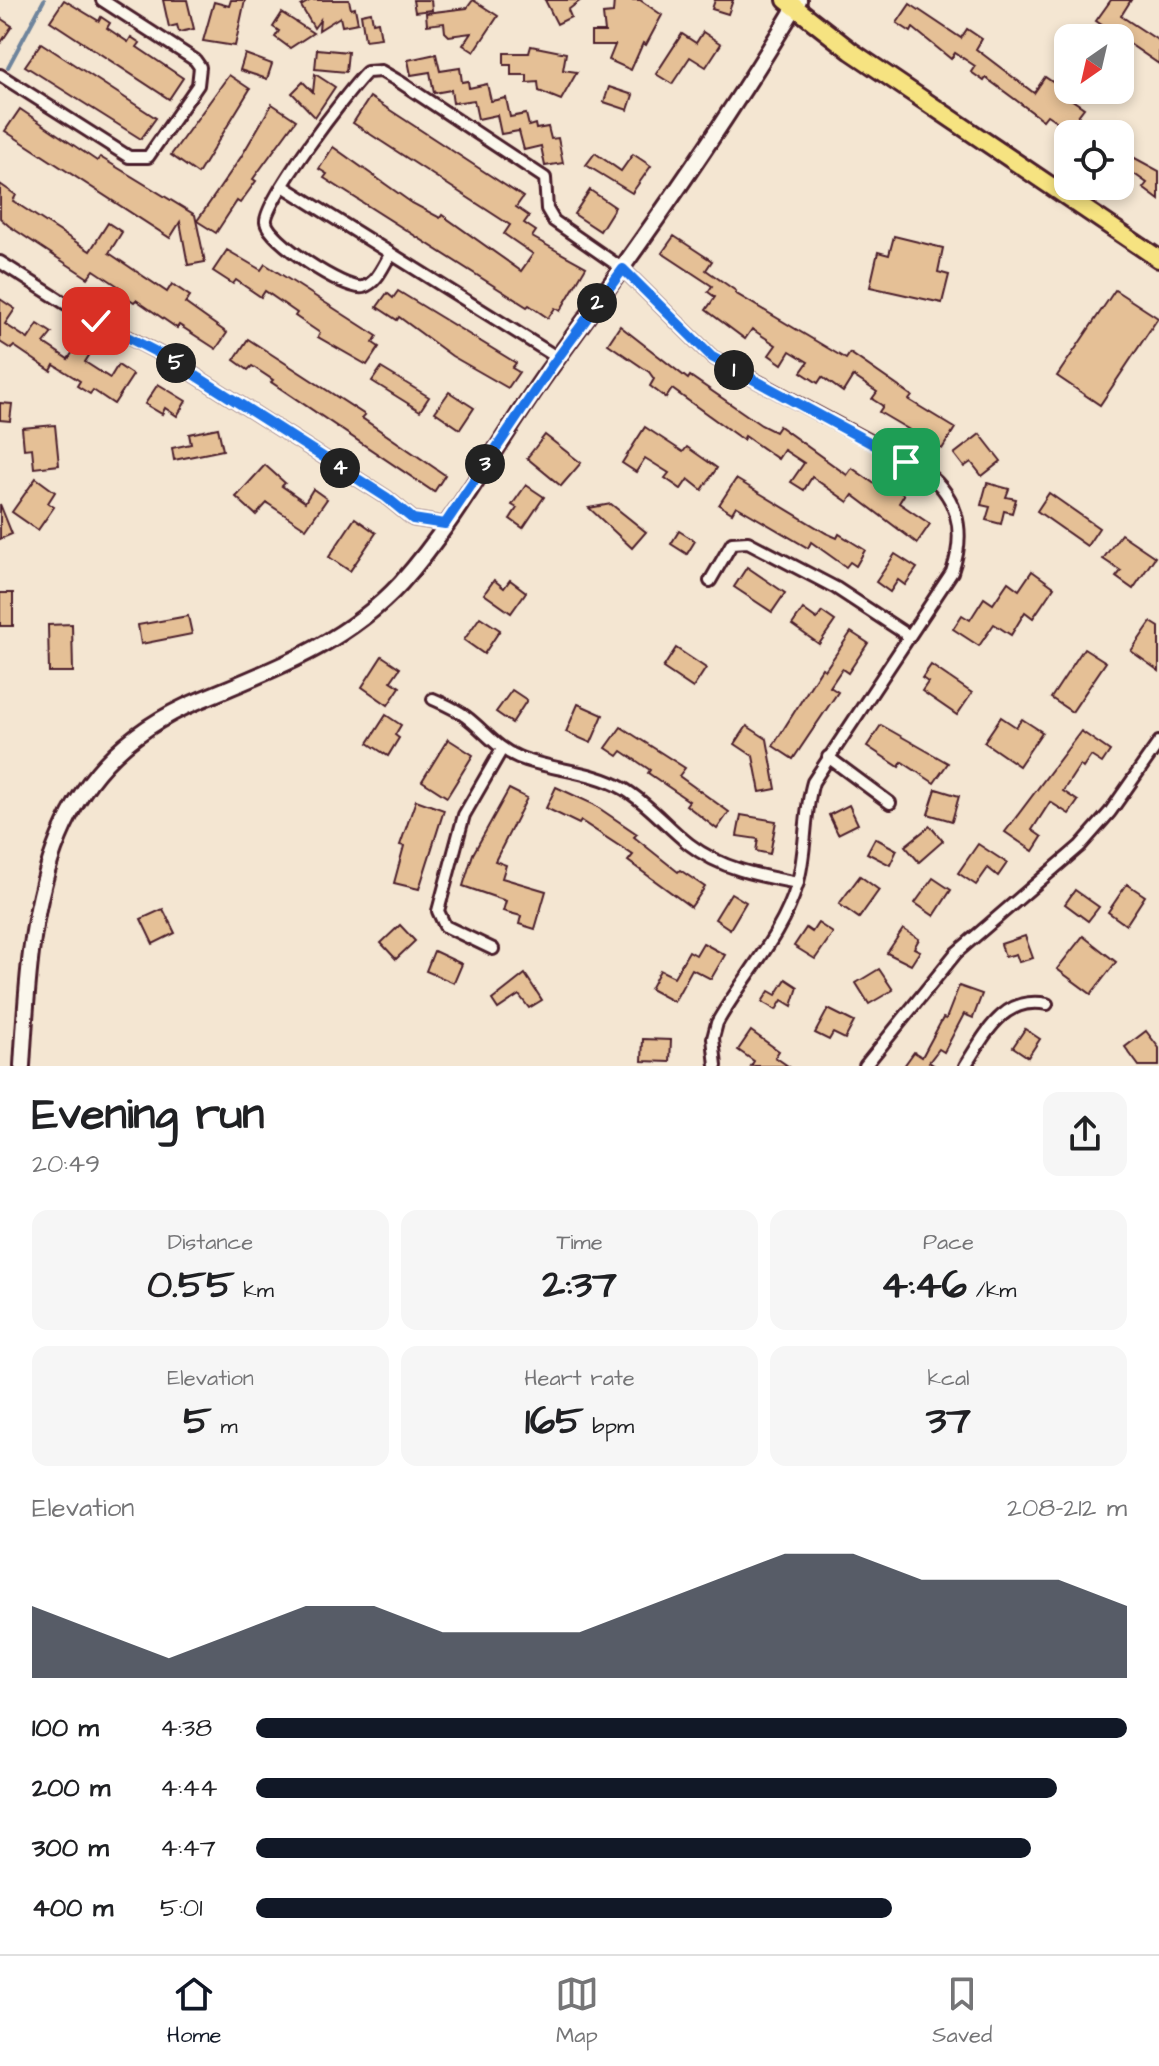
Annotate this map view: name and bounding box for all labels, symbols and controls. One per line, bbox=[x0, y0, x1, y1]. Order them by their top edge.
north arrow bbox=[1054, 24, 1134, 104]
map controls bbox=[1054, 24, 1134, 200]
button: locate bbox=[1054, 120, 1134, 200]
pin: 2 bbox=[577, 283, 617, 323]
pin bbox=[62, 287, 130, 355]
text: 2 bbox=[591, 287, 603, 318]
icon: check bbox=[74, 299, 118, 343]
pin: 5 bbox=[156, 343, 196, 383]
text: 5 bbox=[168, 347, 184, 378]
pin: 1 bbox=[714, 350, 754, 390]
text: 1 bbox=[733, 354, 735, 385]
pin bbox=[872, 428, 940, 496]
icon: arrive bbox=[884, 440, 928, 484]
pin: 3 bbox=[465, 444, 505, 484]
pin: 4 bbox=[320, 448, 360, 488]
text: 3 bbox=[479, 448, 491, 479]
text: 4 bbox=[333, 452, 347, 483]
text: Evening run bbox=[32, 1085, 264, 1146]
button: share bbox=[1043, 1092, 1127, 1176]
text: 20:49 bbox=[32, 1146, 100, 1182]
text: Distance bbox=[168, 1227, 253, 1258]
text: Time bbox=[556, 1227, 603, 1258]
text: Pace bbox=[923, 1227, 974, 1258]
text: 0.55 bbox=[147, 1258, 235, 1313]
text: 2:37 bbox=[542, 1258, 617, 1313]
text: 4:46 bbox=[881, 1258, 967, 1313]
text: km bbox=[235, 1275, 274, 1306]
text: /km bbox=[967, 1275, 1016, 1306]
text: Elevation bbox=[167, 1363, 254, 1394]
text: Heart rate bbox=[524, 1363, 635, 1394]
text: kcal bbox=[927, 1363, 970, 1394]
text: 5 bbox=[183, 1394, 212, 1449]
text: 165 bbox=[525, 1394, 583, 1449]
text: 37 bbox=[926, 1394, 971, 1449]
text: m bbox=[212, 1411, 238, 1442]
text: bpm bbox=[583, 1411, 634, 1442]
text: Elevation bbox=[32, 1490, 134, 1526]
text: 208–212 m bbox=[1007, 1490, 1127, 1526]
text: 100 m bbox=[32, 1710, 99, 1746]
text: 4:38 bbox=[160, 1710, 212, 1746]
text: 200 m bbox=[32, 1770, 110, 1806]
text: 4:44 bbox=[160, 1770, 217, 1806]
text: 300 m bbox=[32, 1830, 109, 1866]
text: 4:47 bbox=[160, 1830, 216, 1866]
text: 400 m bbox=[32, 1890, 113, 1926]
text: 5:01 bbox=[160, 1890, 202, 1926]
tab: Home bbox=[167, 1972, 221, 2051]
tab: Map bbox=[555, 1972, 599, 2051]
tab: Saved bbox=[932, 1972, 992, 2051]

